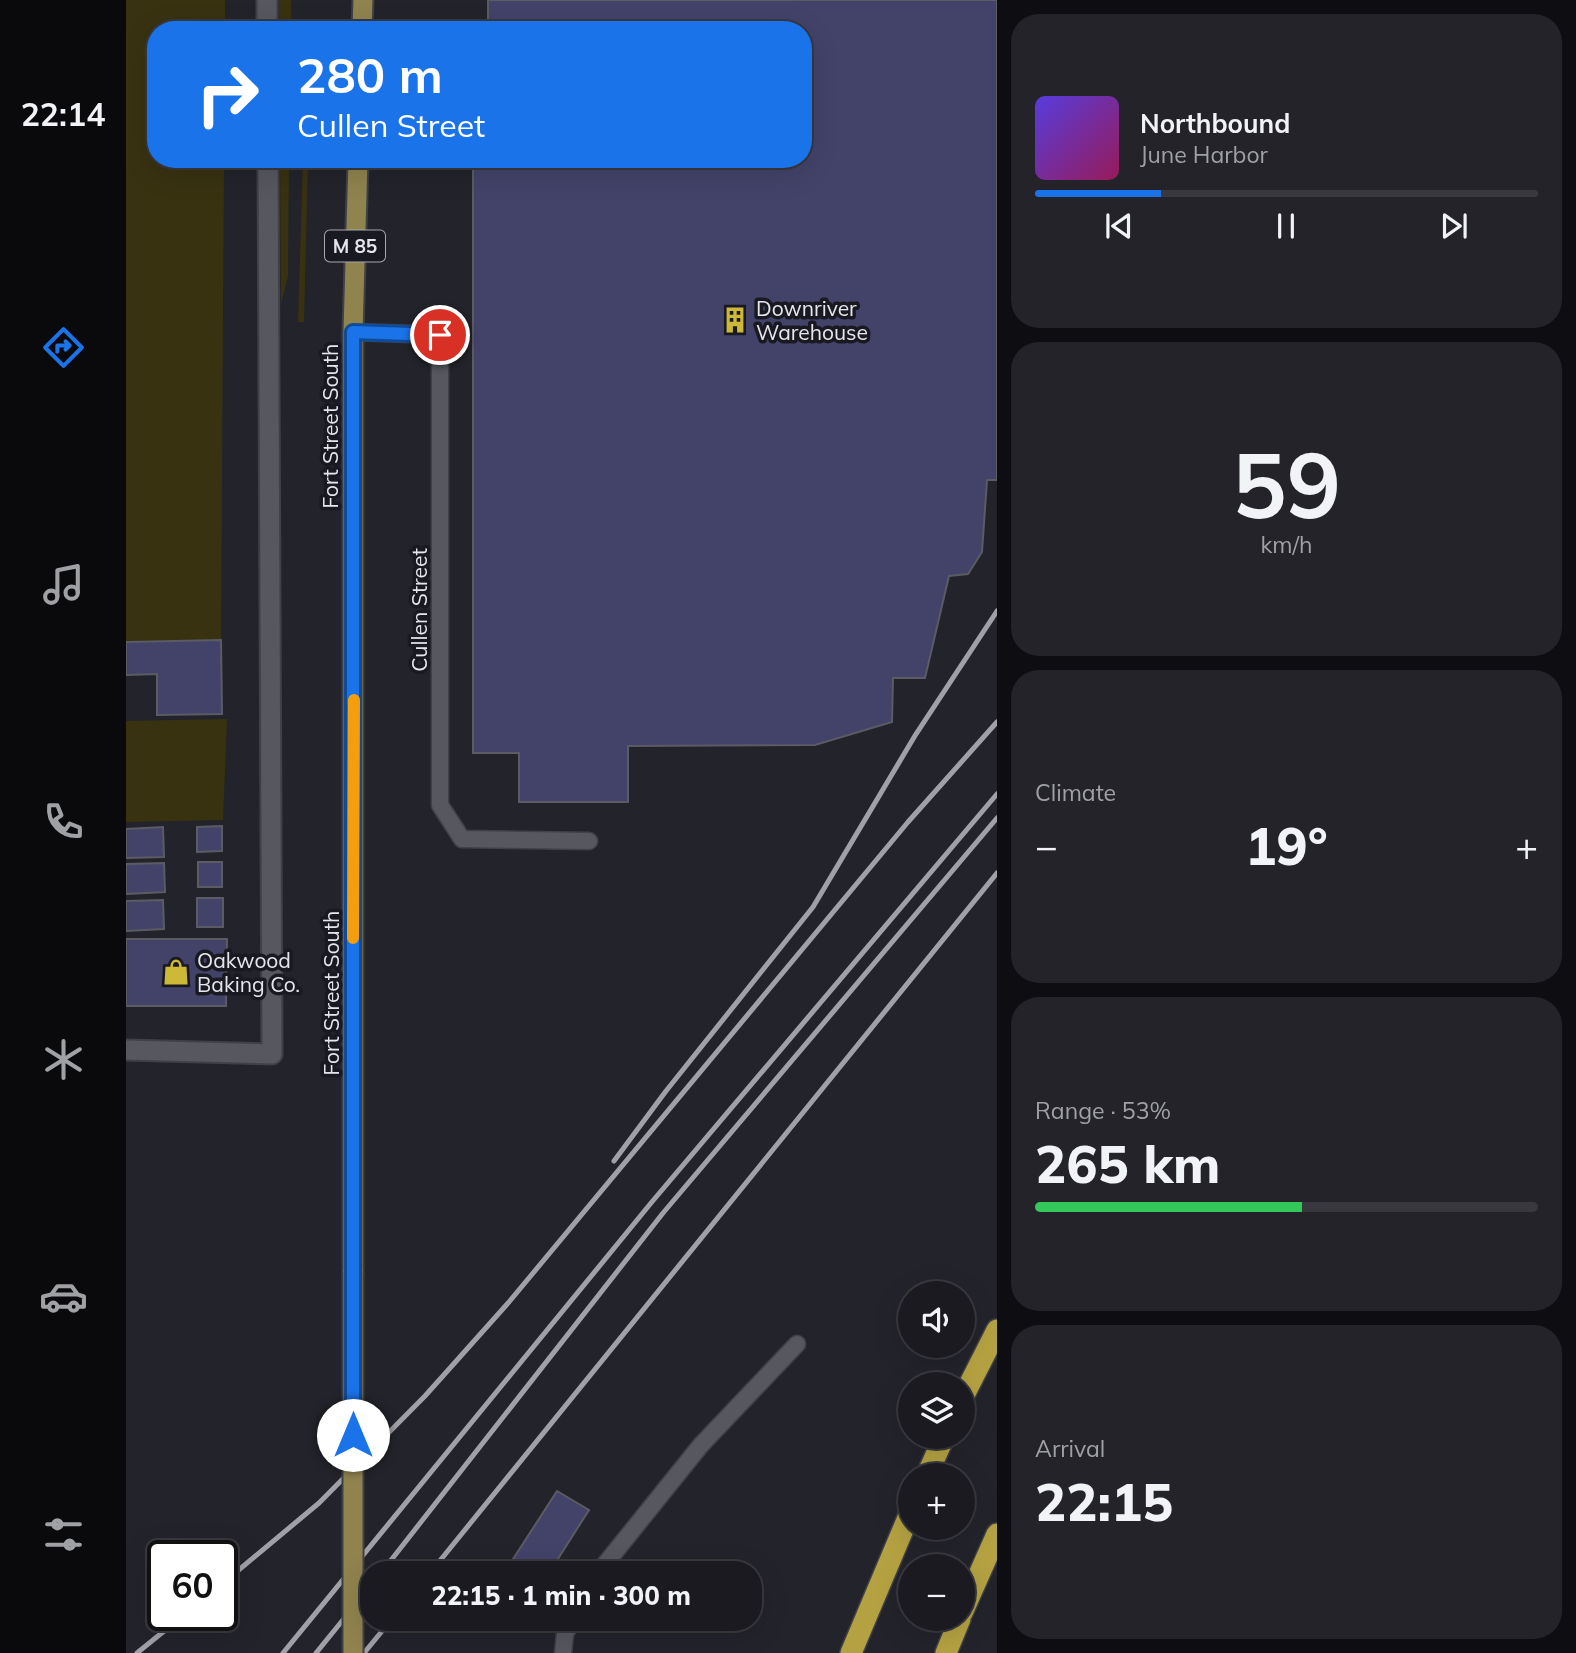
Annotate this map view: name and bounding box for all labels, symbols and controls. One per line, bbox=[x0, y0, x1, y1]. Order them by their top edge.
text: 280 m bbox=[297, 44, 443, 105]
icon: right bbox=[182, 49, 273, 140]
text: 22:14 bbox=[21, 94, 105, 134]
text: Cullen Street bbox=[297, 105, 485, 145]
text: Northbound bbox=[1140, 107, 1290, 140]
text: June Harbor bbox=[1140, 140, 1268, 169]
icon: previous bbox=[1100, 207, 1138, 245]
icon: pause bbox=[1267, 207, 1305, 245]
icon: next bbox=[1435, 207, 1473, 245]
road number: M 85 bbox=[325, 230, 385, 262]
place label: Downriver Warehouse bbox=[756, 295, 868, 345]
pin bbox=[410, 305, 470, 365]
building icon: Downriver Warehouse bbox=[720, 305, 750, 335]
icon: arrive bbox=[421, 316, 459, 354]
icon: directions bbox=[39, 323, 88, 372]
street label: Fort Street South bbox=[317, 344, 343, 508]
text: 59 bbox=[1232, 427, 1341, 541]
text: km/h bbox=[1260, 530, 1313, 559]
street label: Cullen Street bbox=[406, 548, 432, 672]
icon: music bbox=[39, 560, 88, 609]
text: Climate bbox=[1035, 778, 1116, 807]
icon: phone bbox=[39, 797, 88, 846]
text: 19° bbox=[1245, 813, 1328, 878]
text: − bbox=[1035, 822, 1058, 870]
text: + bbox=[1515, 822, 1538, 870]
street label: Fort Street South bbox=[318, 911, 344, 1075]
place label: Oakwood Baking Co. bbox=[197, 947, 300, 997]
shop icon: Oakwood Baking Co. bbox=[161, 957, 191, 987]
icon: climate bbox=[39, 1035, 88, 1084]
text: Range · 53% bbox=[1035, 1096, 1171, 1125]
text: 265 km bbox=[1035, 1131, 1220, 1196]
icon: car bbox=[39, 1272, 88, 1321]
map controls bbox=[898, 1281, 975, 1631]
button: sound bbox=[898, 1281, 975, 1358]
button: layers bbox=[898, 1372, 975, 1449]
position arrow bbox=[316, 1398, 390, 1472]
text: Arrival bbox=[1035, 1434, 1105, 1463]
button: + bbox=[898, 1463, 975, 1540]
text: 22:15 bbox=[1035, 1469, 1173, 1534]
icon: filters bbox=[39, 1510, 88, 1559]
speed limit sign: 60 bbox=[147, 1540, 238, 1631]
button: − bbox=[898, 1554, 975, 1631]
text: 22:15 · 1 min · 300 m bbox=[431, 1579, 691, 1612]

